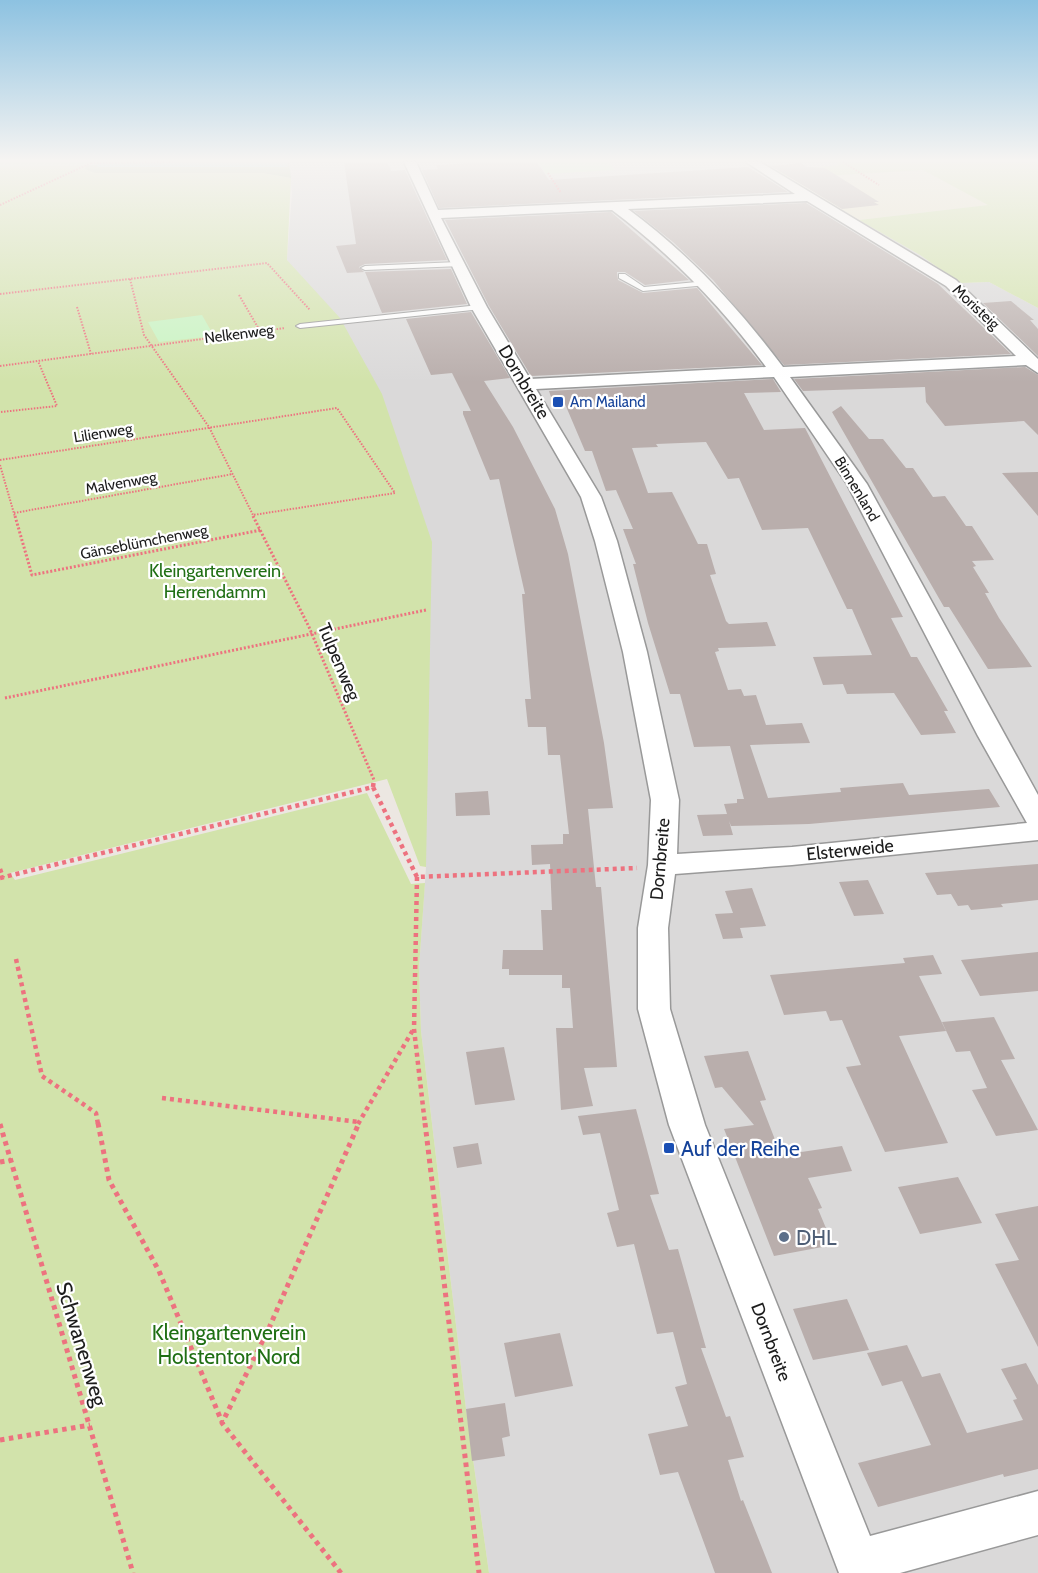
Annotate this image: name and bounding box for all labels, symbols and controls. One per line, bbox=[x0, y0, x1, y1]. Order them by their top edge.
street label: Moristeig bbox=[949, 281, 1004, 334]
street label: Nelkenweg bbox=[203, 321, 275, 347]
street label: Dornbreite bbox=[493, 341, 555, 423]
place label: Am Mailand bbox=[570, 393, 646, 411]
marker: Am Mailand bbox=[551, 395, 565, 409]
street label: Lilienweg bbox=[72, 419, 134, 447]
street label: Binnenland bbox=[831, 453, 883, 525]
street label: Malvenweg bbox=[84, 468, 158, 498]
street label: Gänseblümchenweg bbox=[79, 521, 210, 563]
park label: Kleingartenverein Herrendamm bbox=[149, 560, 281, 603]
street label: Tulpenweg bbox=[313, 620, 366, 705]
street label: Dornbreite bbox=[645, 817, 675, 901]
street label: Elsterweide bbox=[805, 834, 895, 866]
place label: Auf der Reihe bbox=[681, 1136, 800, 1161]
marker: Auf der Reihe bbox=[662, 1141, 676, 1155]
place label: DHL bbox=[796, 1225, 837, 1250]
marker: DHL bbox=[777, 1230, 791, 1244]
street label: Schwanenweg bbox=[51, 1279, 113, 1410]
street label: Dornbreite bbox=[746, 1300, 796, 1384]
park label: Kleingartenverein Holstentor Nord bbox=[152, 1320, 306, 1369]

